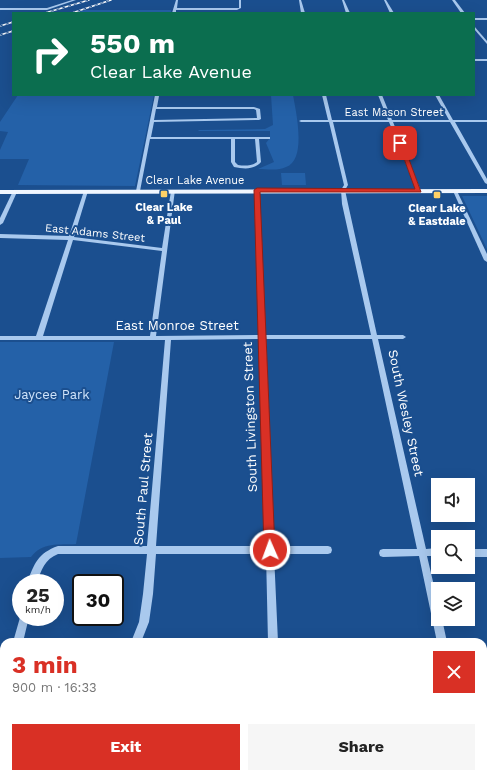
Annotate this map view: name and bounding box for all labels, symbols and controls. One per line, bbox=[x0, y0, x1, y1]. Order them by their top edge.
text: 550 m bbox=[90, 27, 175, 60]
icon: right bbox=[24, 28, 76, 80]
text: Clear Lake Avenue bbox=[90, 61, 252, 82]
street label: East Mason Street bbox=[344, 106, 444, 119]
pin bbox=[383, 126, 417, 160]
icon: arrive bbox=[389, 132, 411, 154]
street label: Clear Lake Avenue bbox=[146, 174, 244, 187]
marker: Clear Lake & Paul bbox=[159, 189, 169, 199]
marker: Clear Lake & Eastdale bbox=[432, 190, 442, 200]
place label: Clear Lake & Paul bbox=[135, 201, 193, 227]
place label: Clear Lake & Eastdale bbox=[408, 202, 466, 228]
street label: East Adams Street bbox=[44, 221, 146, 245]
street label: East Monroe Street bbox=[115, 318, 239, 333]
street label: South Livingston Street bbox=[240, 341, 260, 492]
street label: South Wesley Street bbox=[385, 348, 427, 478]
park label: Jaycee Park bbox=[14, 387, 90, 402]
street label: South Paul Street bbox=[131, 432, 155, 546]
map controls bbox=[431, 478, 475, 626]
button: sound bbox=[431, 478, 475, 522]
position arrow bbox=[249, 529, 291, 571]
button: search bbox=[431, 530, 475, 574]
speed limit sign: 30 bbox=[72, 574, 124, 626]
button: layers bbox=[431, 582, 475, 626]
text: 25 bbox=[26, 583, 50, 607]
text: km/h bbox=[25, 604, 51, 615]
text: 3 min bbox=[12, 651, 78, 679]
button: close bbox=[433, 651, 475, 693]
text: 900 m · 16:33 bbox=[12, 680, 97, 695]
button: Exit bbox=[12, 724, 240, 770]
button: Share bbox=[248, 724, 475, 770]

